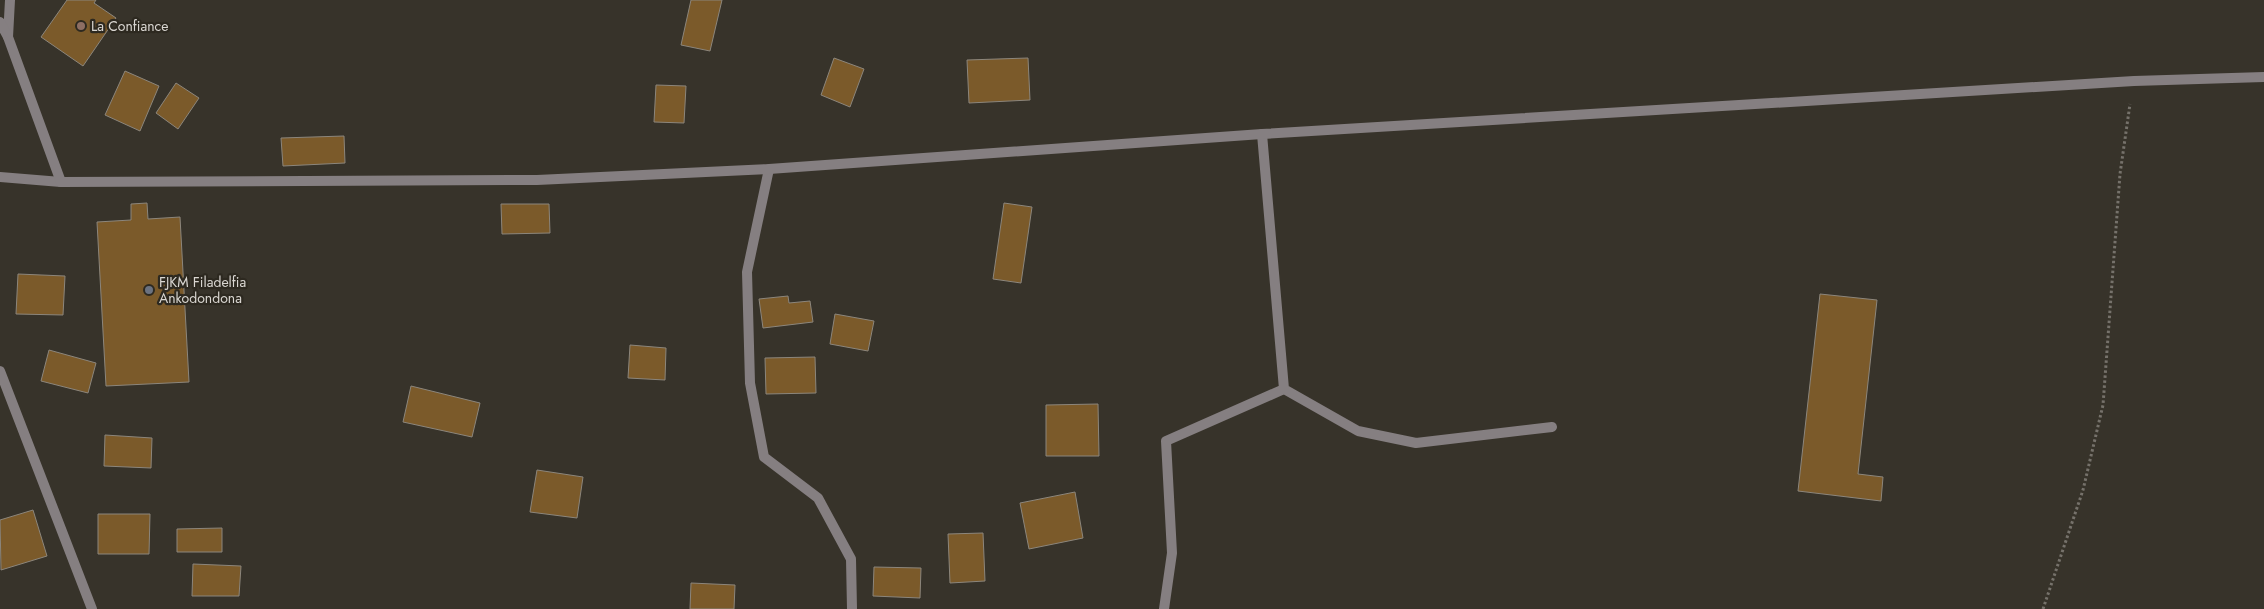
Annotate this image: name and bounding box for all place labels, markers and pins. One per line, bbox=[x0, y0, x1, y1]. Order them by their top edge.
place label: La Confiance bbox=[91, 16, 168, 36]
marker: La Confiance bbox=[75, 20, 87, 32]
place label: FJKM Filadelfia Ankodondona bbox=[159, 272, 246, 308]
marker: FJKM Filadelfia Ankodondona bbox=[143, 284, 155, 296]

